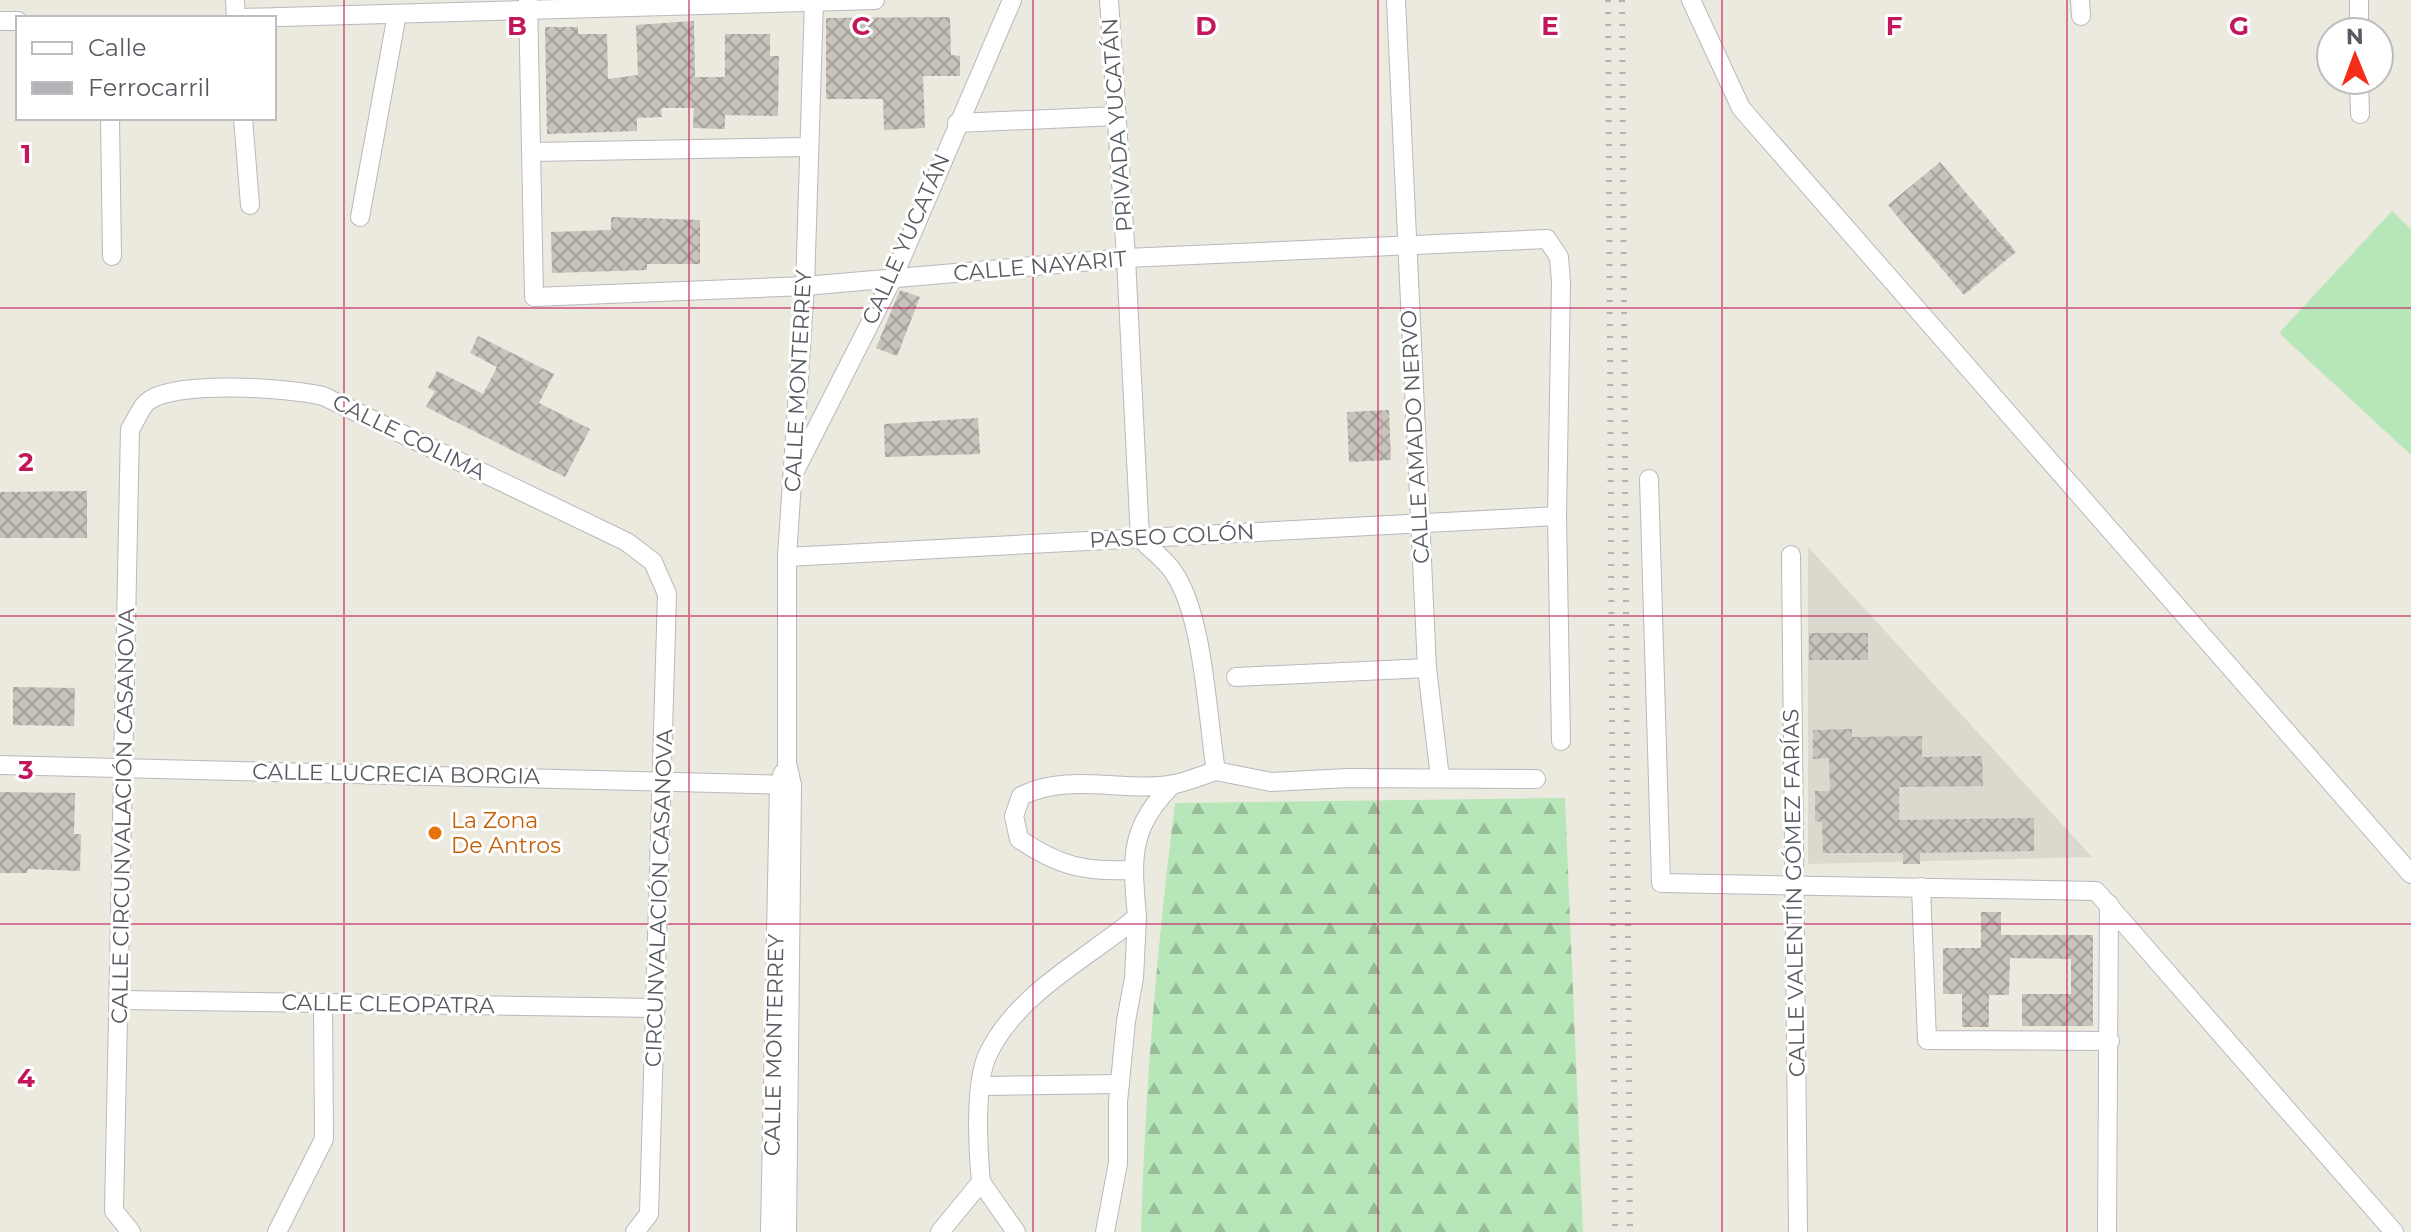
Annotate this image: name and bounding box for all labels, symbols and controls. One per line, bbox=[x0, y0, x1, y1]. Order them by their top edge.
text: B bbox=[507, 10, 527, 42]
text: C bbox=[852, 10, 871, 42]
text: D bbox=[1195, 10, 1217, 42]
text: E bbox=[1541, 10, 1559, 42]
text: F bbox=[1886, 10, 1902, 42]
text: G bbox=[2229, 10, 2249, 42]
legend bbox=[16, 16, 276, 120]
north arrow bbox=[2315, 16, 2395, 96]
street label: PRIVADA YUCATÁN bbox=[1096, 17, 1138, 233]
text: N bbox=[2346, 23, 2364, 50]
text: Calle bbox=[88, 33, 146, 62]
text: Ferrocarril bbox=[88, 73, 211, 102]
text: 1 bbox=[21, 138, 31, 170]
street label: CALLE YUCATÁN bbox=[856, 149, 956, 329]
street label: CALLE NAYARIT bbox=[952, 245, 1128, 287]
street label: CALLE MONTERREY bbox=[779, 269, 817, 493]
street label: CALLE AMADO NERVO bbox=[1395, 309, 1435, 565]
street label: CALLE COLIMA bbox=[328, 388, 490, 486]
text: 2 bbox=[18, 446, 34, 478]
street label: PASEO COLÓN bbox=[1089, 518, 1255, 554]
street label: CALLE CIRCUNVALACIÓN CASANOVA bbox=[106, 608, 140, 1024]
street label: CALLE VALENTÍN GÓMEZ FARÍAS bbox=[1777, 709, 1811, 1077]
street label: CIRCUNVALACIÓN CASANOVA bbox=[640, 728, 678, 1068]
text: 3 bbox=[17, 754, 34, 786]
street label: CALLE LUCRECIA BORGIA bbox=[252, 758, 540, 790]
place label: La Zona De Antros bbox=[451, 807, 561, 859]
marker: La Zona De Antros bbox=[426, 824, 444, 842]
street label: CALLE MONTERREY bbox=[759, 934, 789, 1156]
street label: CALLE CLEOPATRA bbox=[281, 989, 495, 1019]
text: 4 bbox=[17, 1062, 35, 1094]

